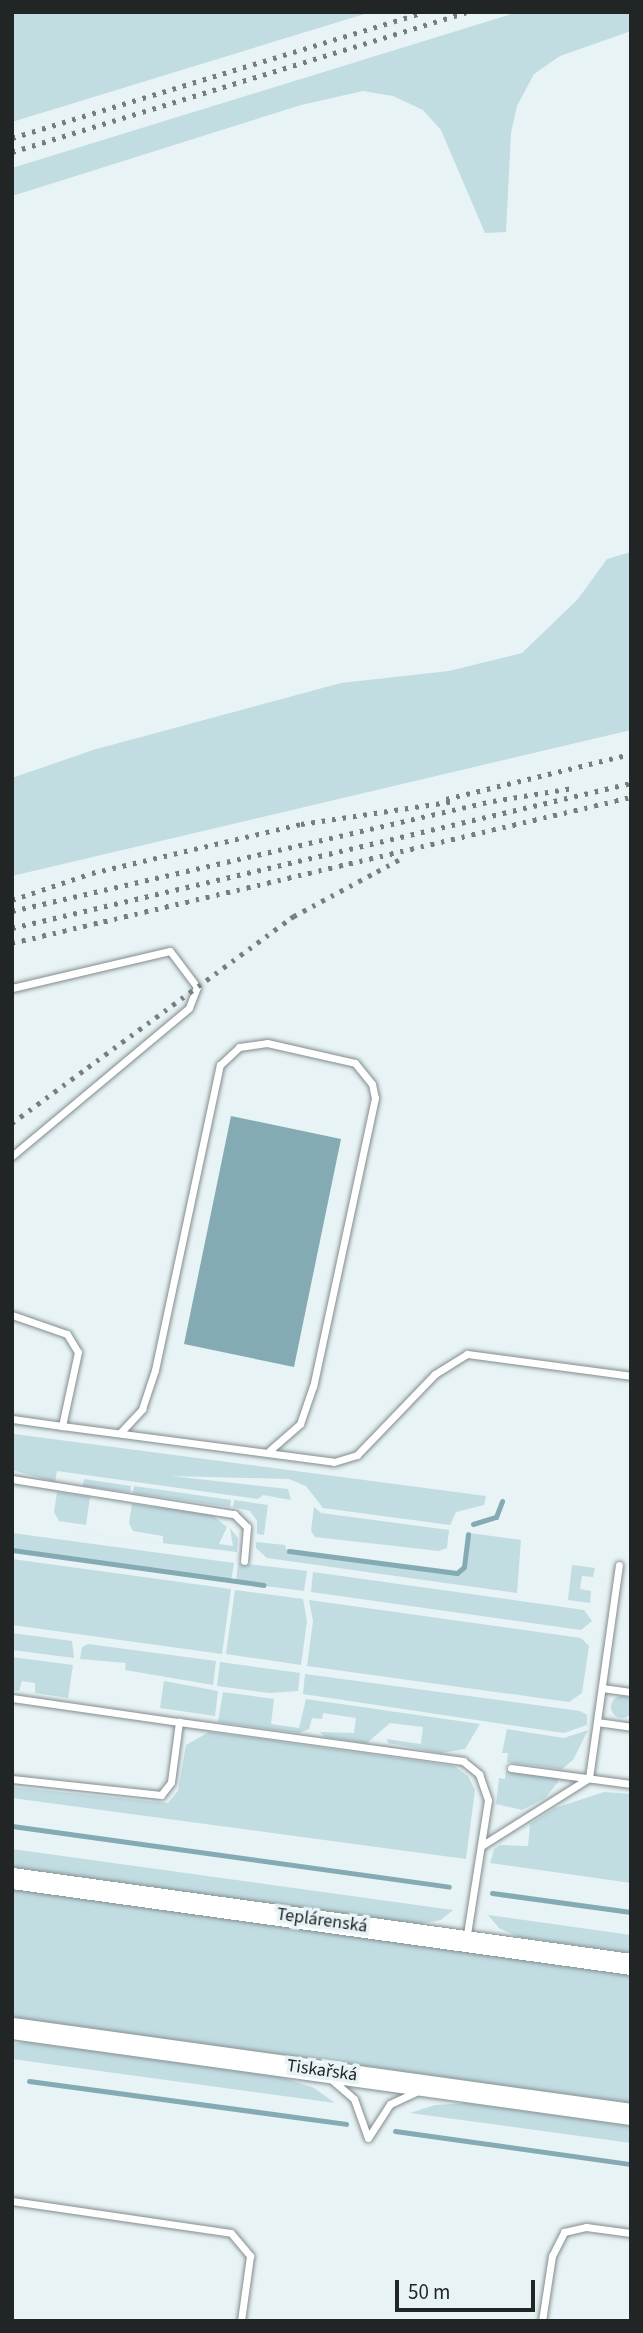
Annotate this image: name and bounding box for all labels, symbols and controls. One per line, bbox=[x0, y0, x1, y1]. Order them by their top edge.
street label: Teplárenská bbox=[275, 1904, 369, 1938]
street label: Tiskařská bbox=[285, 2055, 359, 2087]
scale bar bbox=[398, 2266, 538, 2310]
text: 50 m bbox=[408, 2277, 450, 2307]

